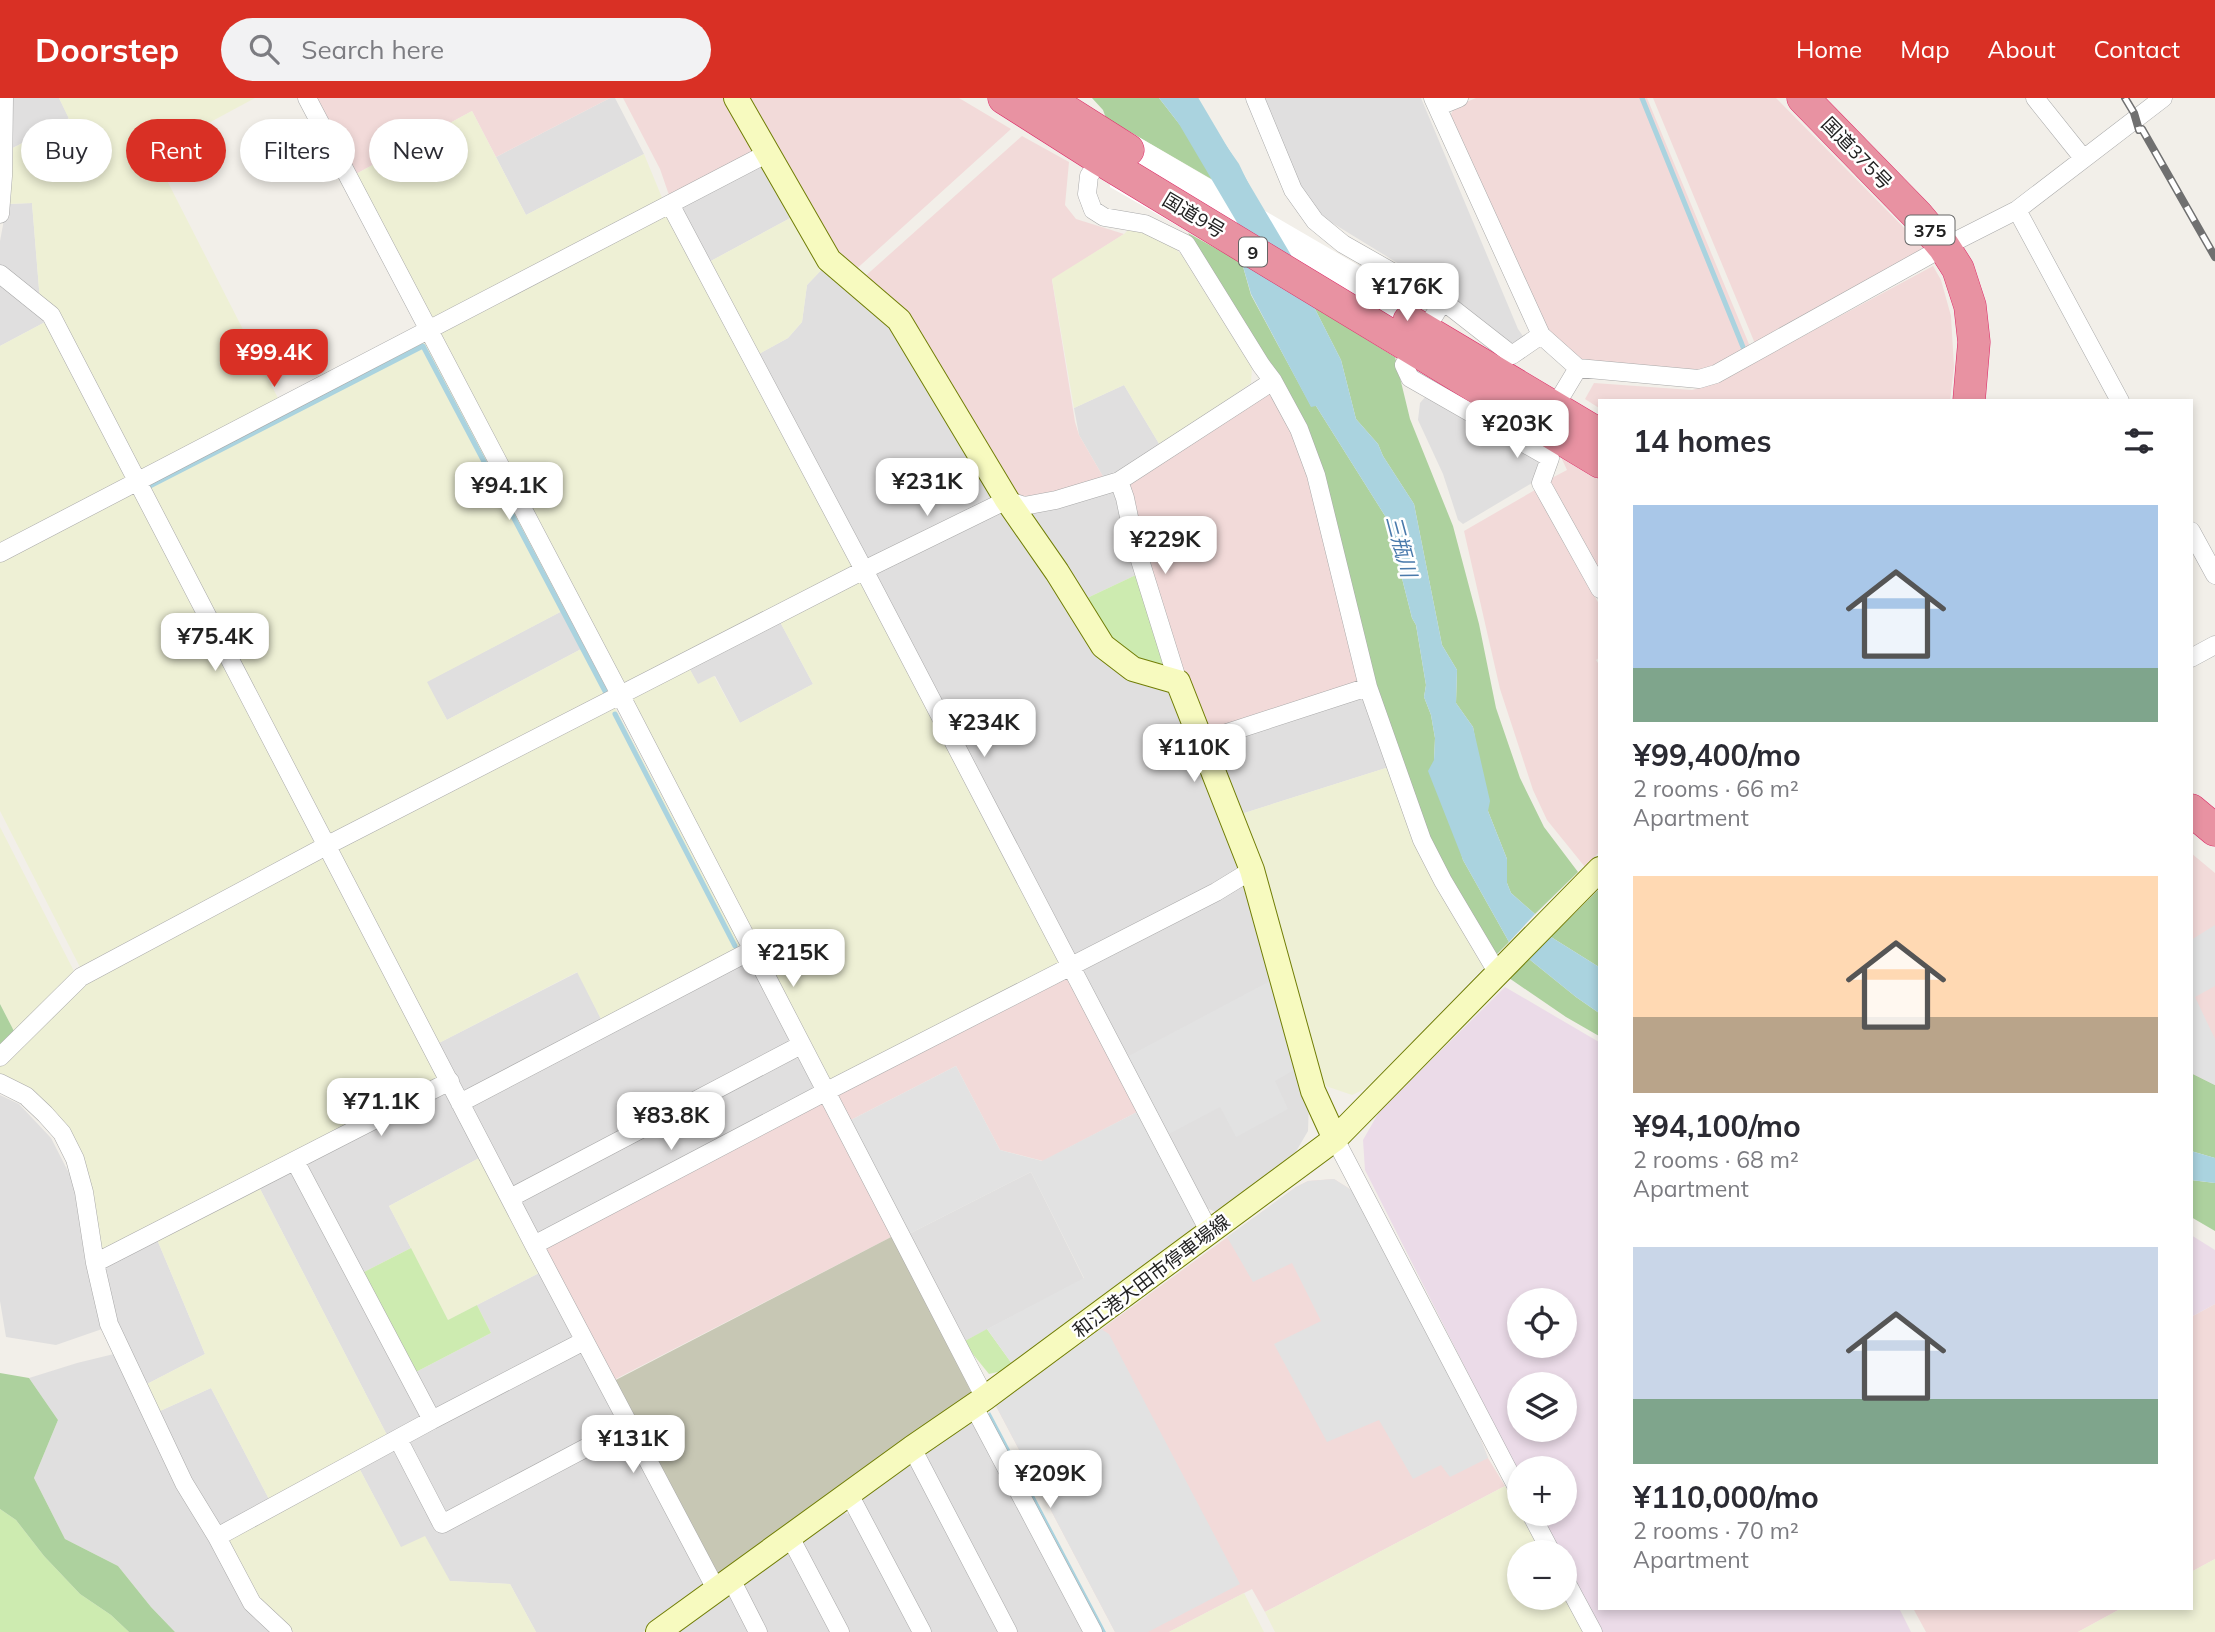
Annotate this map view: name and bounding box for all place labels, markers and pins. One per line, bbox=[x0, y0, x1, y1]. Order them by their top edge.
pin: ¥176K bbox=[1358, 264, 1456, 323]
pin: ¥99.4K bbox=[217, 330, 331, 389]
pin: ¥203K bbox=[1468, 400, 1566, 460]
pin: ¥231K bbox=[878, 458, 976, 518]
pin: ¥94.1K bbox=[452, 462, 566, 522]
pin: ¥229K bbox=[1116, 517, 1214, 576]
pin: ¥75.4K bbox=[158, 614, 272, 673]
pin: ¥234K bbox=[935, 700, 1033, 759]
pin: ¥110K bbox=[1145, 724, 1243, 784]
pin: ¥215K bbox=[744, 930, 842, 989]
pin: ¥71.1K bbox=[324, 1079, 438, 1138]
pin: ¥83.8K bbox=[614, 1093, 728, 1152]
pin: ¥131K bbox=[584, 1416, 682, 1475]
pin: ¥209K bbox=[1001, 1450, 1099, 1510]

